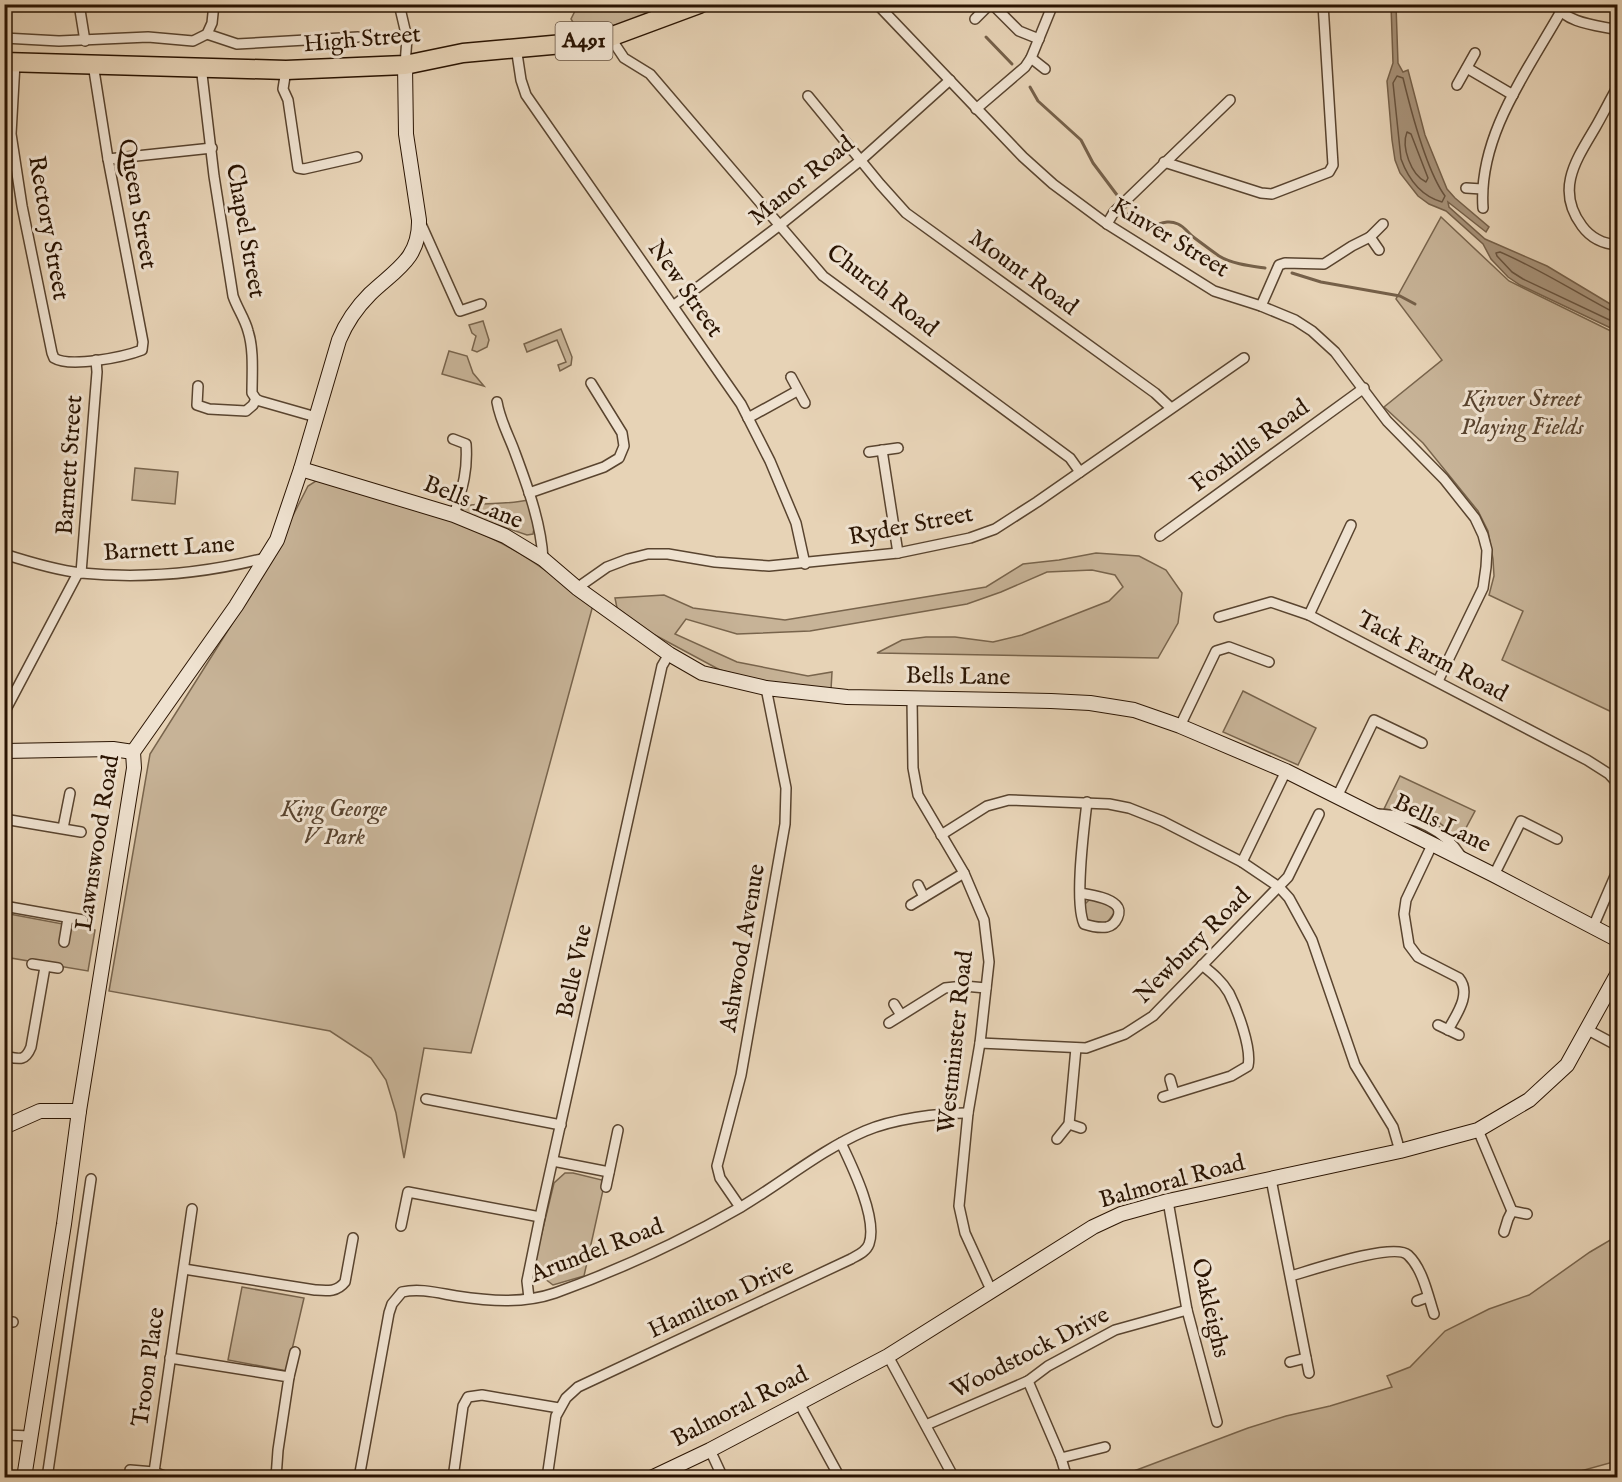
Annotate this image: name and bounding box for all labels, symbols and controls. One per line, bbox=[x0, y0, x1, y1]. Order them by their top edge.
street label: High Street bbox=[302, 19, 422, 61]
road number: A491 bbox=[556, 22, 612, 60]
street label: Manor Road bbox=[743, 129, 861, 233]
street label: Queen Street bbox=[110, 136, 164, 272]
street label: Rectory Street bbox=[20, 153, 76, 303]
street label: Chapel Street bbox=[218, 161, 272, 301]
street label: Kinver Street bbox=[1106, 191, 1234, 285]
street label: Mount Road bbox=[962, 223, 1084, 323]
street label: New Street bbox=[640, 234, 730, 344]
street label: Church Road bbox=[820, 238, 944, 344]
park label: Kinver Street Playing Fields bbox=[1460, 384, 1585, 443]
street label: Foxhills Road bbox=[1184, 392, 1316, 500]
street label: Barnett Street bbox=[50, 394, 90, 536]
street label: Bells Lane bbox=[419, 469, 527, 537]
street label: Ryder Street bbox=[846, 499, 976, 553]
street label: Barnett Lane bbox=[102, 529, 236, 569]
street label: Tack Farm Road bbox=[1351, 604, 1513, 710]
street label: Bells Lane bbox=[905, 661, 1011, 693]
street label: Lawnswood Road bbox=[69, 753, 127, 933]
street label: Bells Lane bbox=[1388, 787, 1496, 861]
park label: King George V Park bbox=[280, 794, 387, 853]
street label: Ashwood Avenue bbox=[713, 862, 773, 1035]
street label: Newbury Road bbox=[1128, 881, 1258, 1011]
street label: Belle Vue bbox=[550, 921, 600, 1021]
street label: Westminster Road bbox=[931, 949, 981, 1135]
street label: Balmoral Road bbox=[1096, 1148, 1248, 1216]
street label: Arundel Road bbox=[525, 1211, 668, 1291]
street label: Hamilton Drive bbox=[643, 1252, 799, 1346]
street label: Oakleighs bbox=[1184, 1255, 1236, 1361]
street label: Woodstock Drive bbox=[945, 1300, 1115, 1406]
street label: Troon Place bbox=[125, 1305, 173, 1429]
street label: Balmoral Road bbox=[666, 1359, 814, 1455]

